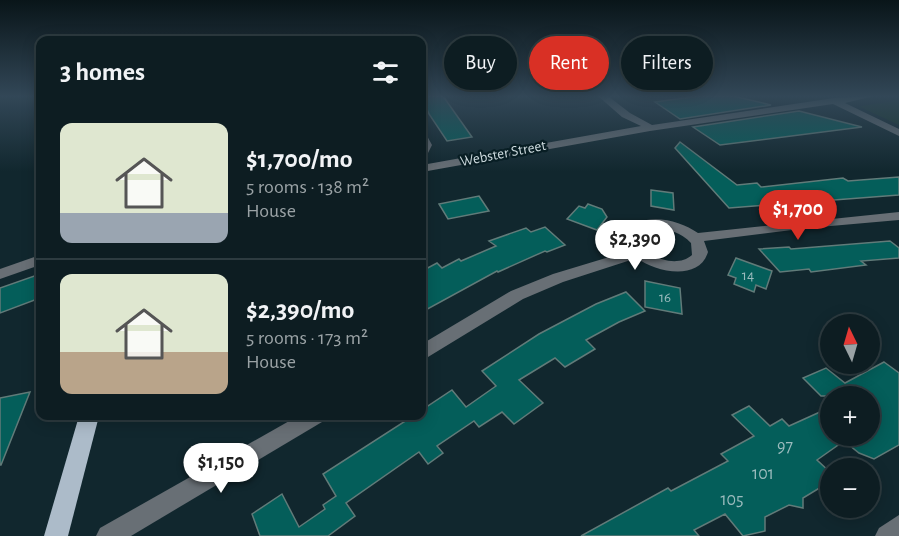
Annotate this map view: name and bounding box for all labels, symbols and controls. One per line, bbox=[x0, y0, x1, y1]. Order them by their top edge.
chip: Buy bbox=[444, 36, 517, 90]
chip: Rent bbox=[529, 36, 609, 90]
chip: Filters bbox=[621, 36, 713, 90]
icon: filters bbox=[369, 56, 402, 89]
text: 3 homes bbox=[60, 59, 145, 85]
street label: Webster Street bbox=[459, 138, 547, 169]
text: $1,700/mo bbox=[246, 146, 353, 172]
icon: home bbox=[108, 147, 180, 219]
text: 5 rooms · 138 m² bbox=[246, 177, 369, 197]
pin: $1,700 bbox=[749, 190, 847, 241]
text: $1,700 bbox=[773, 199, 823, 219]
text: House bbox=[246, 201, 296, 221]
pin: $2,390 bbox=[586, 220, 684, 271]
text: $2,390 bbox=[609, 229, 661, 249]
house number: 14 bbox=[742, 268, 754, 283]
house number: 16 bbox=[659, 290, 671, 305]
text: $2,390/mo bbox=[246, 297, 354, 323]
icon: home bbox=[108, 298, 180, 370]
north arrow bbox=[820, 314, 880, 374]
map controls bbox=[820, 314, 880, 518]
text: 5 rooms · 173 m² bbox=[246, 328, 368, 348]
text: House bbox=[246, 352, 296, 372]
button: + bbox=[820, 386, 880, 446]
house number: 97 bbox=[777, 438, 793, 456]
pin: $1,150 bbox=[172, 443, 270, 494]
text: $1,150 bbox=[197, 452, 245, 472]
button: − bbox=[820, 458, 880, 518]
house number: 101 bbox=[752, 465, 774, 483]
house number: 105 bbox=[720, 491, 744, 509]

